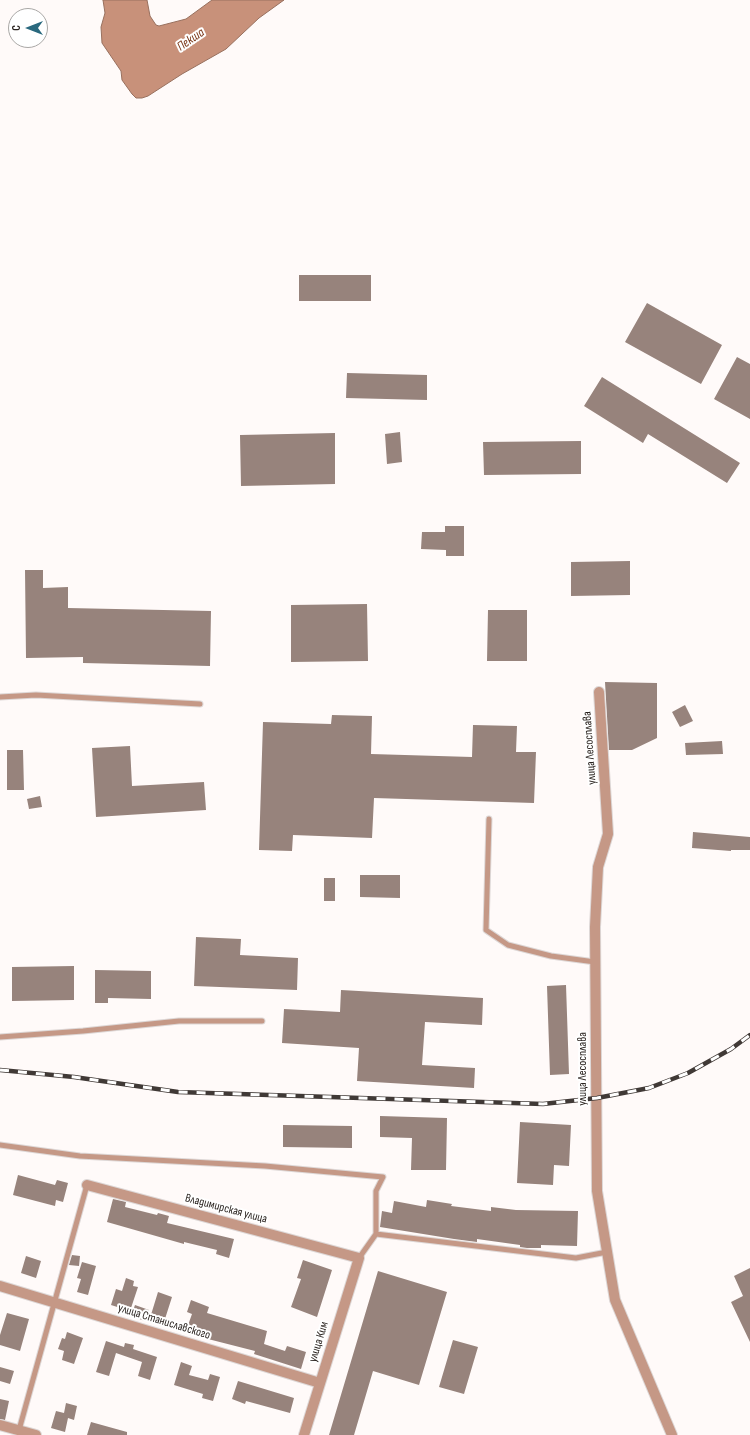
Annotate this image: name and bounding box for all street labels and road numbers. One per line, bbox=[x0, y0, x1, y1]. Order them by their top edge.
street label: улица Лесосплава bbox=[580, 711, 600, 785]
street label: улица Лесосплава bbox=[576, 1032, 590, 1106]
street label: Владимирская улица bbox=[184, 1191, 268, 1227]
street label: улица Станиславского bbox=[116, 1301, 212, 1343]
street label: улица Ким bbox=[306, 1320, 332, 1364]

